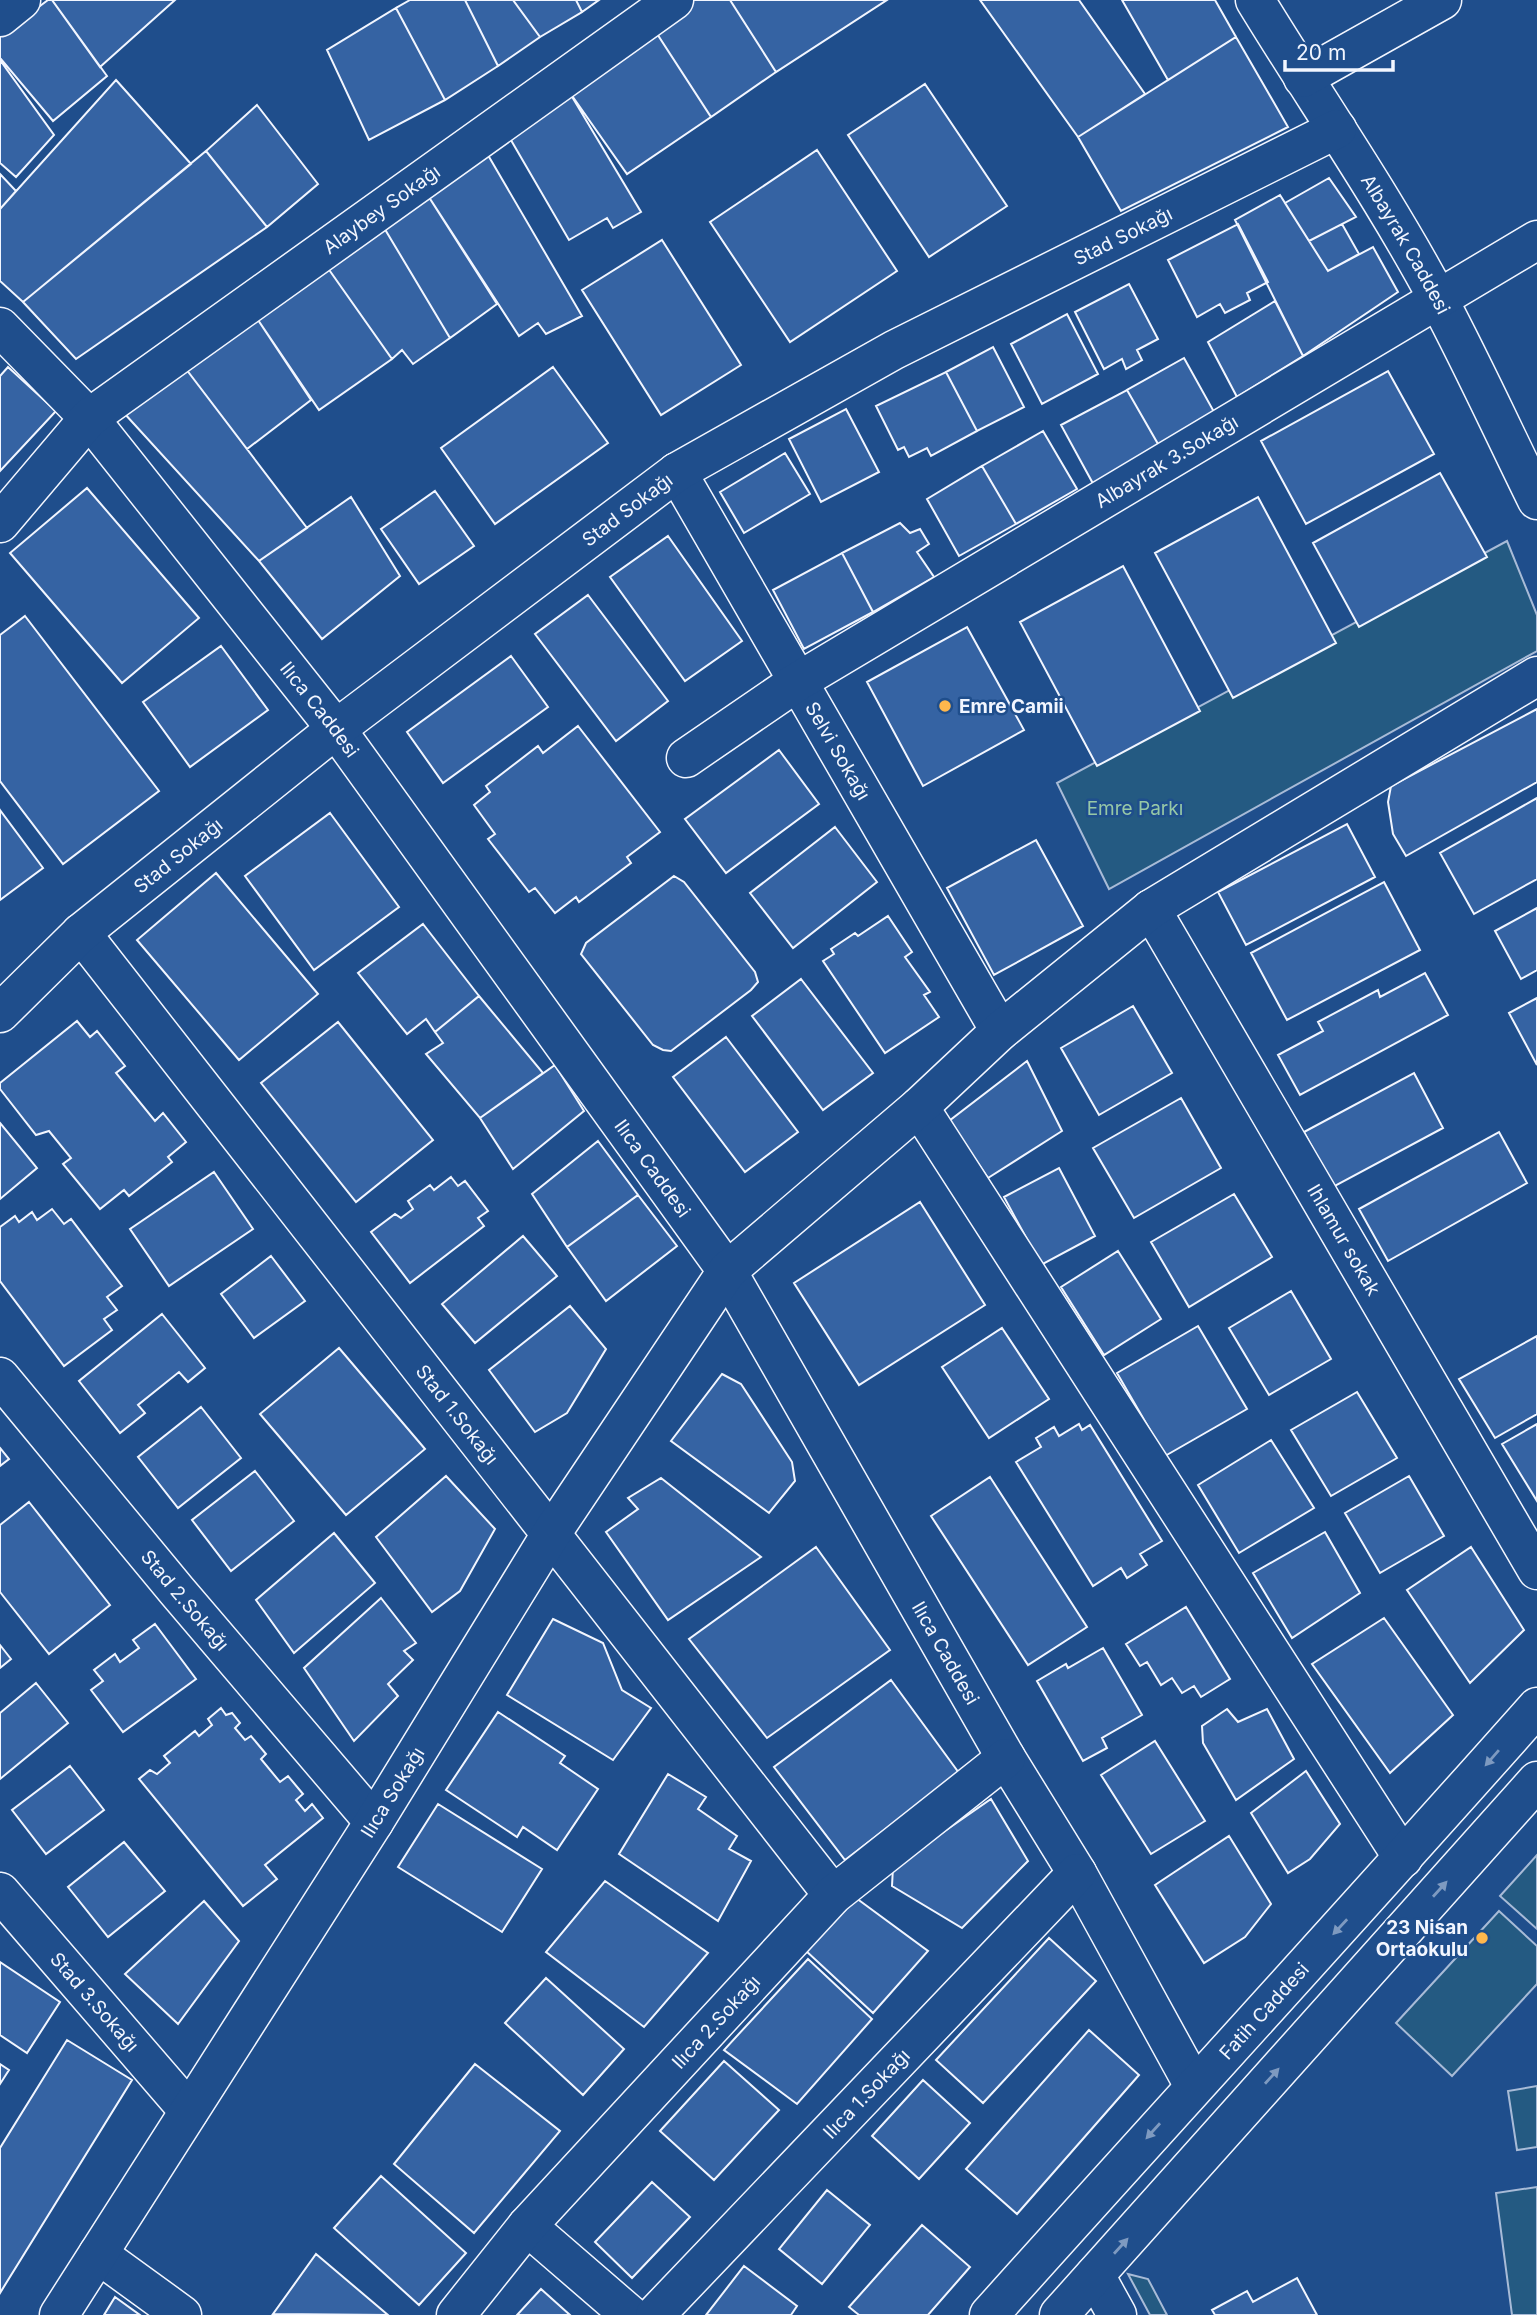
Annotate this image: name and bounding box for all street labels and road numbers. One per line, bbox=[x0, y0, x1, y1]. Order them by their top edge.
street label: Alaybey Sokağı bbox=[318, 160, 444, 259]
street label: Albayrak Caddesi bbox=[1356, 170, 1455, 318]
street label: Stad Sokağı bbox=[1070, 202, 1176, 270]
street label: Albayrak 3.Sokağı bbox=[1091, 410, 1242, 513]
street label: Stad Sokağı bbox=[577, 468, 677, 551]
street label: Ilıca Caddesi bbox=[275, 657, 364, 762]
street label: Selvi Sokağı bbox=[801, 698, 875, 804]
street label: Stad Sokağı bbox=[129, 813, 227, 898]
street label: Ilıca Caddesi bbox=[610, 1115, 696, 1222]
street label: Ihlamur sokak bbox=[1303, 1180, 1386, 1300]
street label: Stad 1.Sokağı bbox=[411, 1360, 503, 1469]
street label: Stad 2.Sokağı bbox=[136, 1545, 234, 1655]
street label: Ilıca Caddesi bbox=[907, 1597, 984, 1709]
street label: Ilıca Sokağı bbox=[356, 1743, 429, 1842]
street label: Stad 3.Sokağı bbox=[46, 1947, 144, 2056]
street label: Fatih Caddesi bbox=[1214, 1958, 1314, 2064]
street label: Ilıca 2.Sokağı bbox=[667, 1970, 765, 2073]
street label: Ilıca 1.Sokağı bbox=[818, 2044, 915, 2143]

